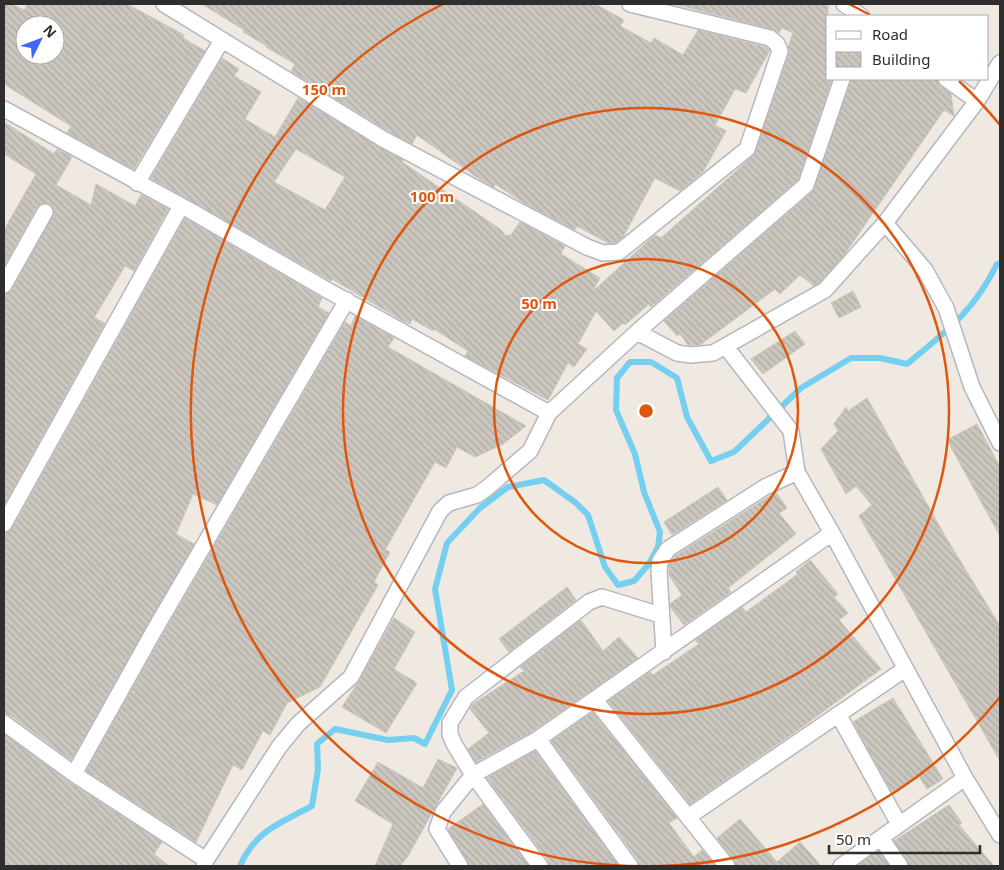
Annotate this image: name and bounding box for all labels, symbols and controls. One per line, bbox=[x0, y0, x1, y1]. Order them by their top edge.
north arrow bbox=[15, 15, 65, 65]
legend bbox=[826, 15, 989, 80]
text: N bbox=[39, 20, 61, 42]
text: Road bbox=[872, 24, 908, 44]
text: Building bbox=[872, 49, 930, 69]
text: 150 m bbox=[302, 79, 346, 99]
text: 100 m bbox=[410, 186, 454, 206]
text: 50 m bbox=[521, 293, 557, 313]
centre of rings bbox=[637, 402, 655, 420]
scale bar bbox=[829, 822, 980, 854]
text: 50 m bbox=[836, 829, 871, 849]

